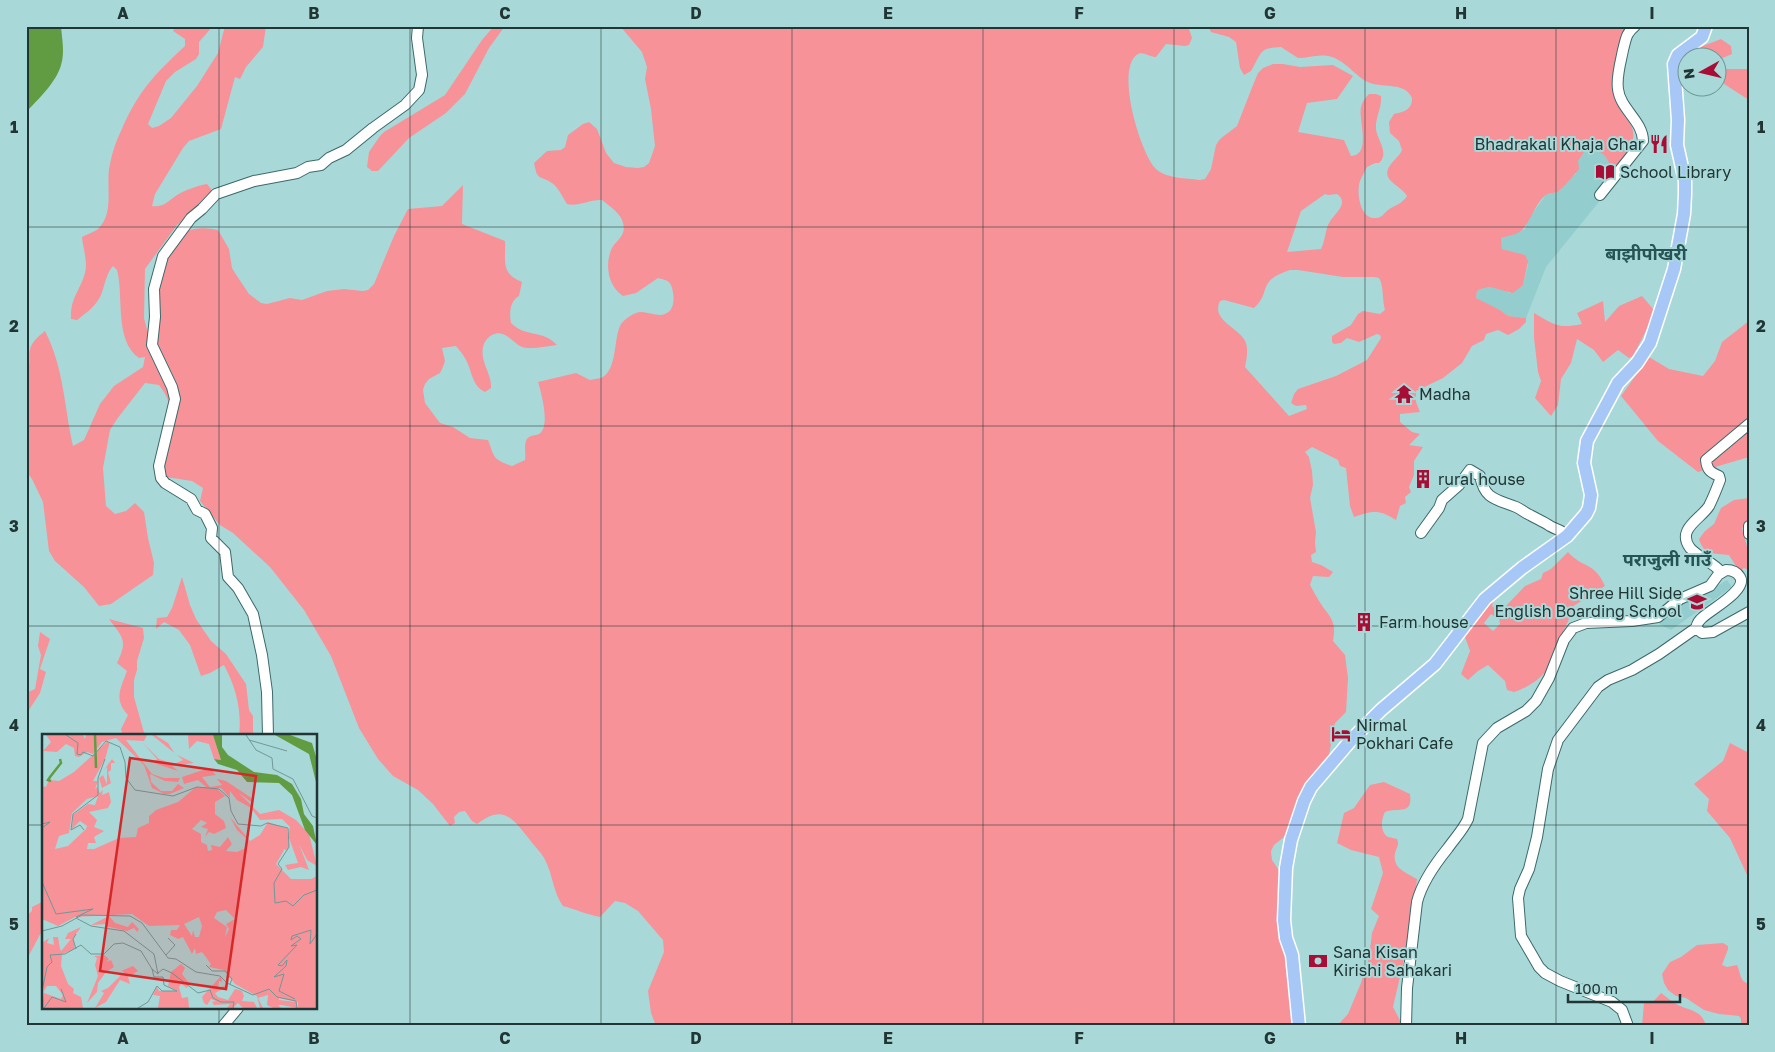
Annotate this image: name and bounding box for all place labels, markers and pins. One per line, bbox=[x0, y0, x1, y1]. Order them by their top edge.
restaurant icon: Bhadrakali Khaja Ghar bbox=[1648, 133, 1670, 155]
place label: Bhadrakali Khaja Ghar bbox=[1474, 134, 1644, 154]
library icon: School Library bbox=[1594, 161, 1616, 183]
place label: School Library bbox=[1620, 162, 1731, 182]
temple icon: Madha bbox=[1393, 383, 1415, 405]
place label: Madha bbox=[1419, 384, 1471, 404]
building icon: rural house bbox=[1412, 468, 1434, 490]
place label: rural house bbox=[1438, 469, 1525, 489]
place label: Shree Hill Side English Boarding School bbox=[1494, 583, 1682, 621]
school or university icon: Shree Hill Side English Boarding School bbox=[1686, 591, 1708, 613]
building icon: Farm house bbox=[1353, 611, 1375, 633]
place label: Farm house bbox=[1379, 612, 1469, 632]
place label: Nirmal Pokhari Cafe bbox=[1356, 715, 1453, 753]
hotel icon: Nirmal Pokhari Cafe bbox=[1330, 723, 1352, 745]
place label: Sana Kisan Kirishi Sahakari bbox=[1333, 942, 1452, 980]
bank icon: Sana Kisan Kirishi Sahakari bbox=[1307, 950, 1329, 972]

